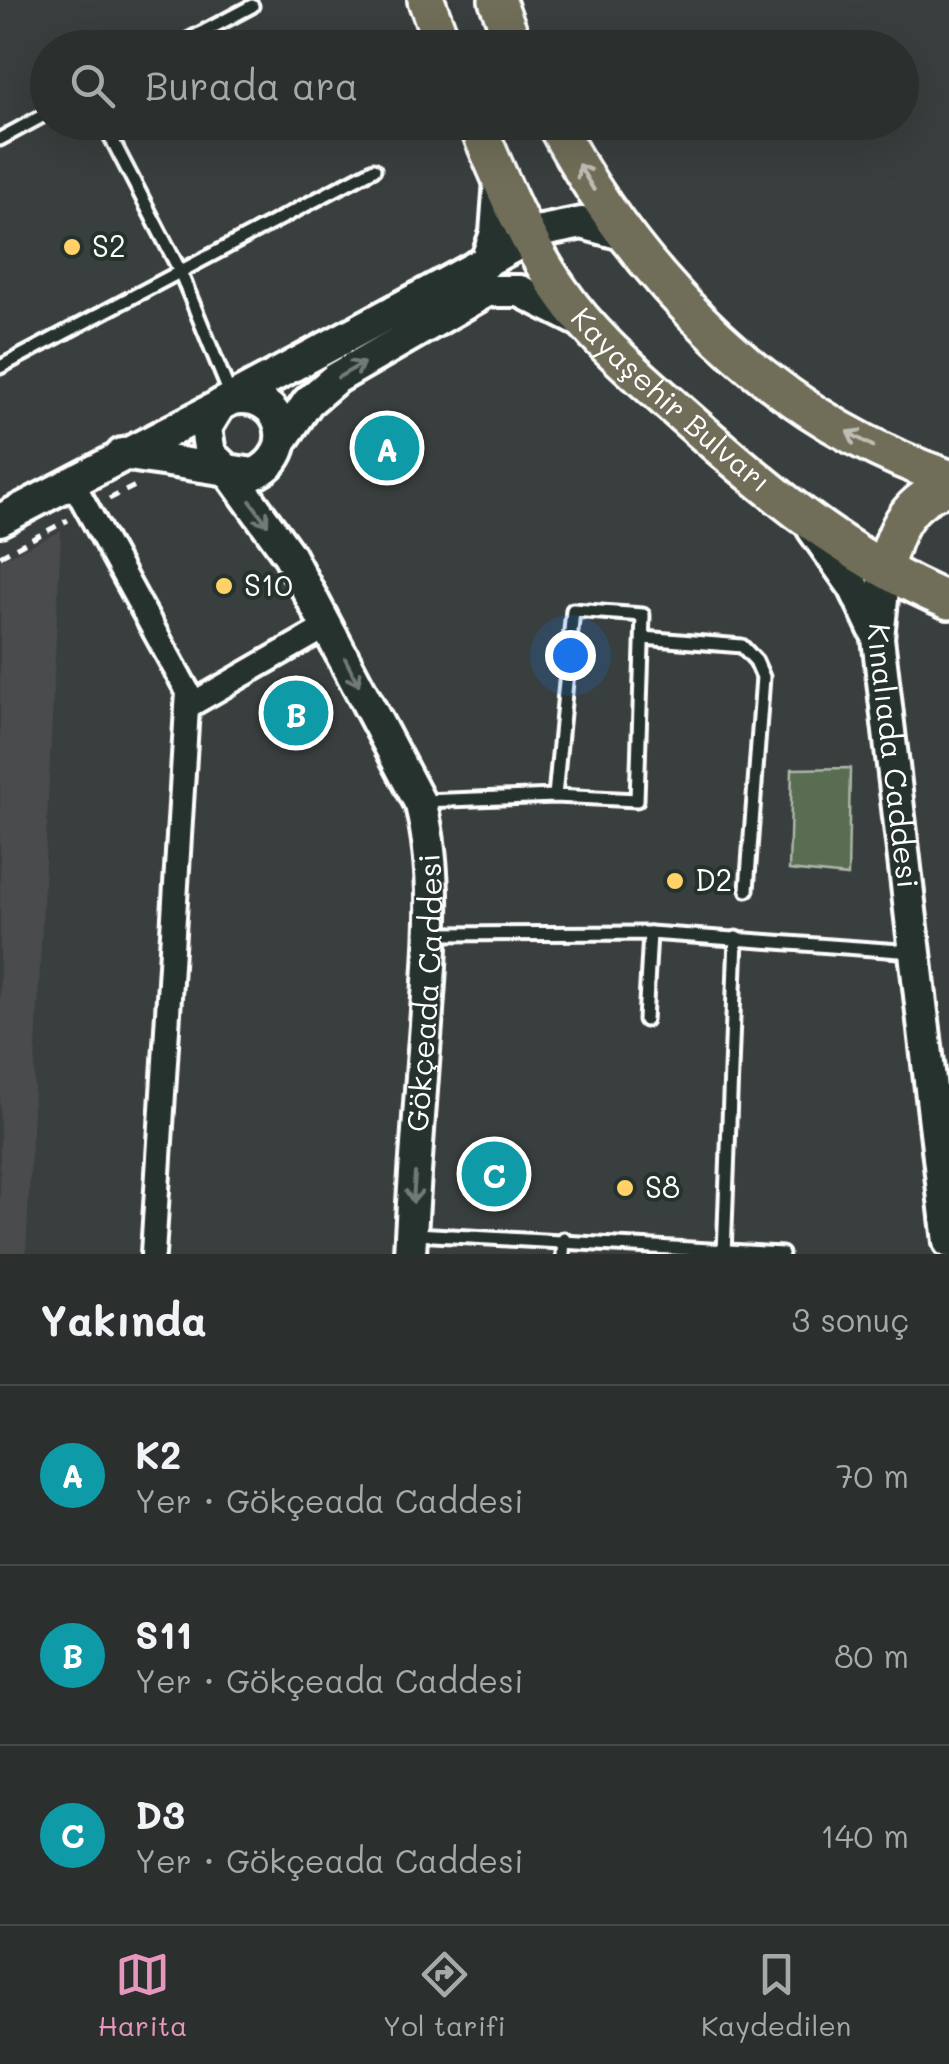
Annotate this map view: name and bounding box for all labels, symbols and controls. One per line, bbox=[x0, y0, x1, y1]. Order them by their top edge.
search box bbox=[30, 30, 919, 140]
icon: search bbox=[65, 58, 120, 113]
text: Burada ara bbox=[145, 60, 359, 110]
one-way arrow bbox=[576, 163, 596, 192]
place label: S2 bbox=[92, 225, 126, 265]
marker: S2 bbox=[61, 236, 83, 258]
street label: Kayaşehir Bulvarı bbox=[563, 298, 780, 501]
one-way arrow bbox=[336, 359, 366, 379]
pin: A bbox=[354, 410, 420, 486]
one-way arrow bbox=[846, 428, 875, 448]
one-way arrow bbox=[249, 499, 270, 527]
place label: S10 bbox=[244, 564, 293, 604]
marker: S10 bbox=[213, 575, 235, 597]
street label: Kınalıada Caddesi bbox=[860, 622, 929, 890]
your location bbox=[545, 630, 596, 681]
one-way arrow bbox=[343, 656, 362, 686]
pin: B bbox=[264, 676, 328, 750]
street label: Gökçeada Caddesi bbox=[396, 852, 450, 1133]
place label: D2 bbox=[695, 859, 732, 899]
marker: D2 bbox=[664, 870, 686, 892]
pin: C bbox=[462, 1136, 526, 1212]
place label: S8 bbox=[645, 1166, 680, 1206]
one-way arrow bbox=[404, 1171, 423, 1204]
marker: S8 bbox=[614, 1177, 636, 1199]
text: Yakında bbox=[40, 1292, 207, 1347]
text: 3 sonuç bbox=[791, 1298, 909, 1340]
text: K2 bbox=[135, 1429, 181, 1479]
text: A bbox=[61, 1454, 84, 1496]
text: 70 m bbox=[836, 1454, 909, 1496]
text: Yer · Gökçeada Caddesi bbox=[135, 1479, 523, 1521]
text: S11 bbox=[135, 1609, 192, 1659]
text: B bbox=[62, 1634, 83, 1676]
text: 80 m bbox=[834, 1634, 909, 1676]
text: Yer · Gökçeada Caddesi bbox=[135, 1659, 523, 1701]
text: D3 bbox=[135, 1789, 185, 1839]
text: C bbox=[61, 1814, 84, 1856]
text: 140 m bbox=[820, 1814, 909, 1856]
text: Yer · Gökçeada Caddesi bbox=[135, 1839, 523, 1881]
tab: Harita bbox=[98, 1947, 187, 2043]
tab: Yol tarifi bbox=[383, 1947, 506, 2043]
tab: Kaydedilen bbox=[701, 1947, 851, 2043]

